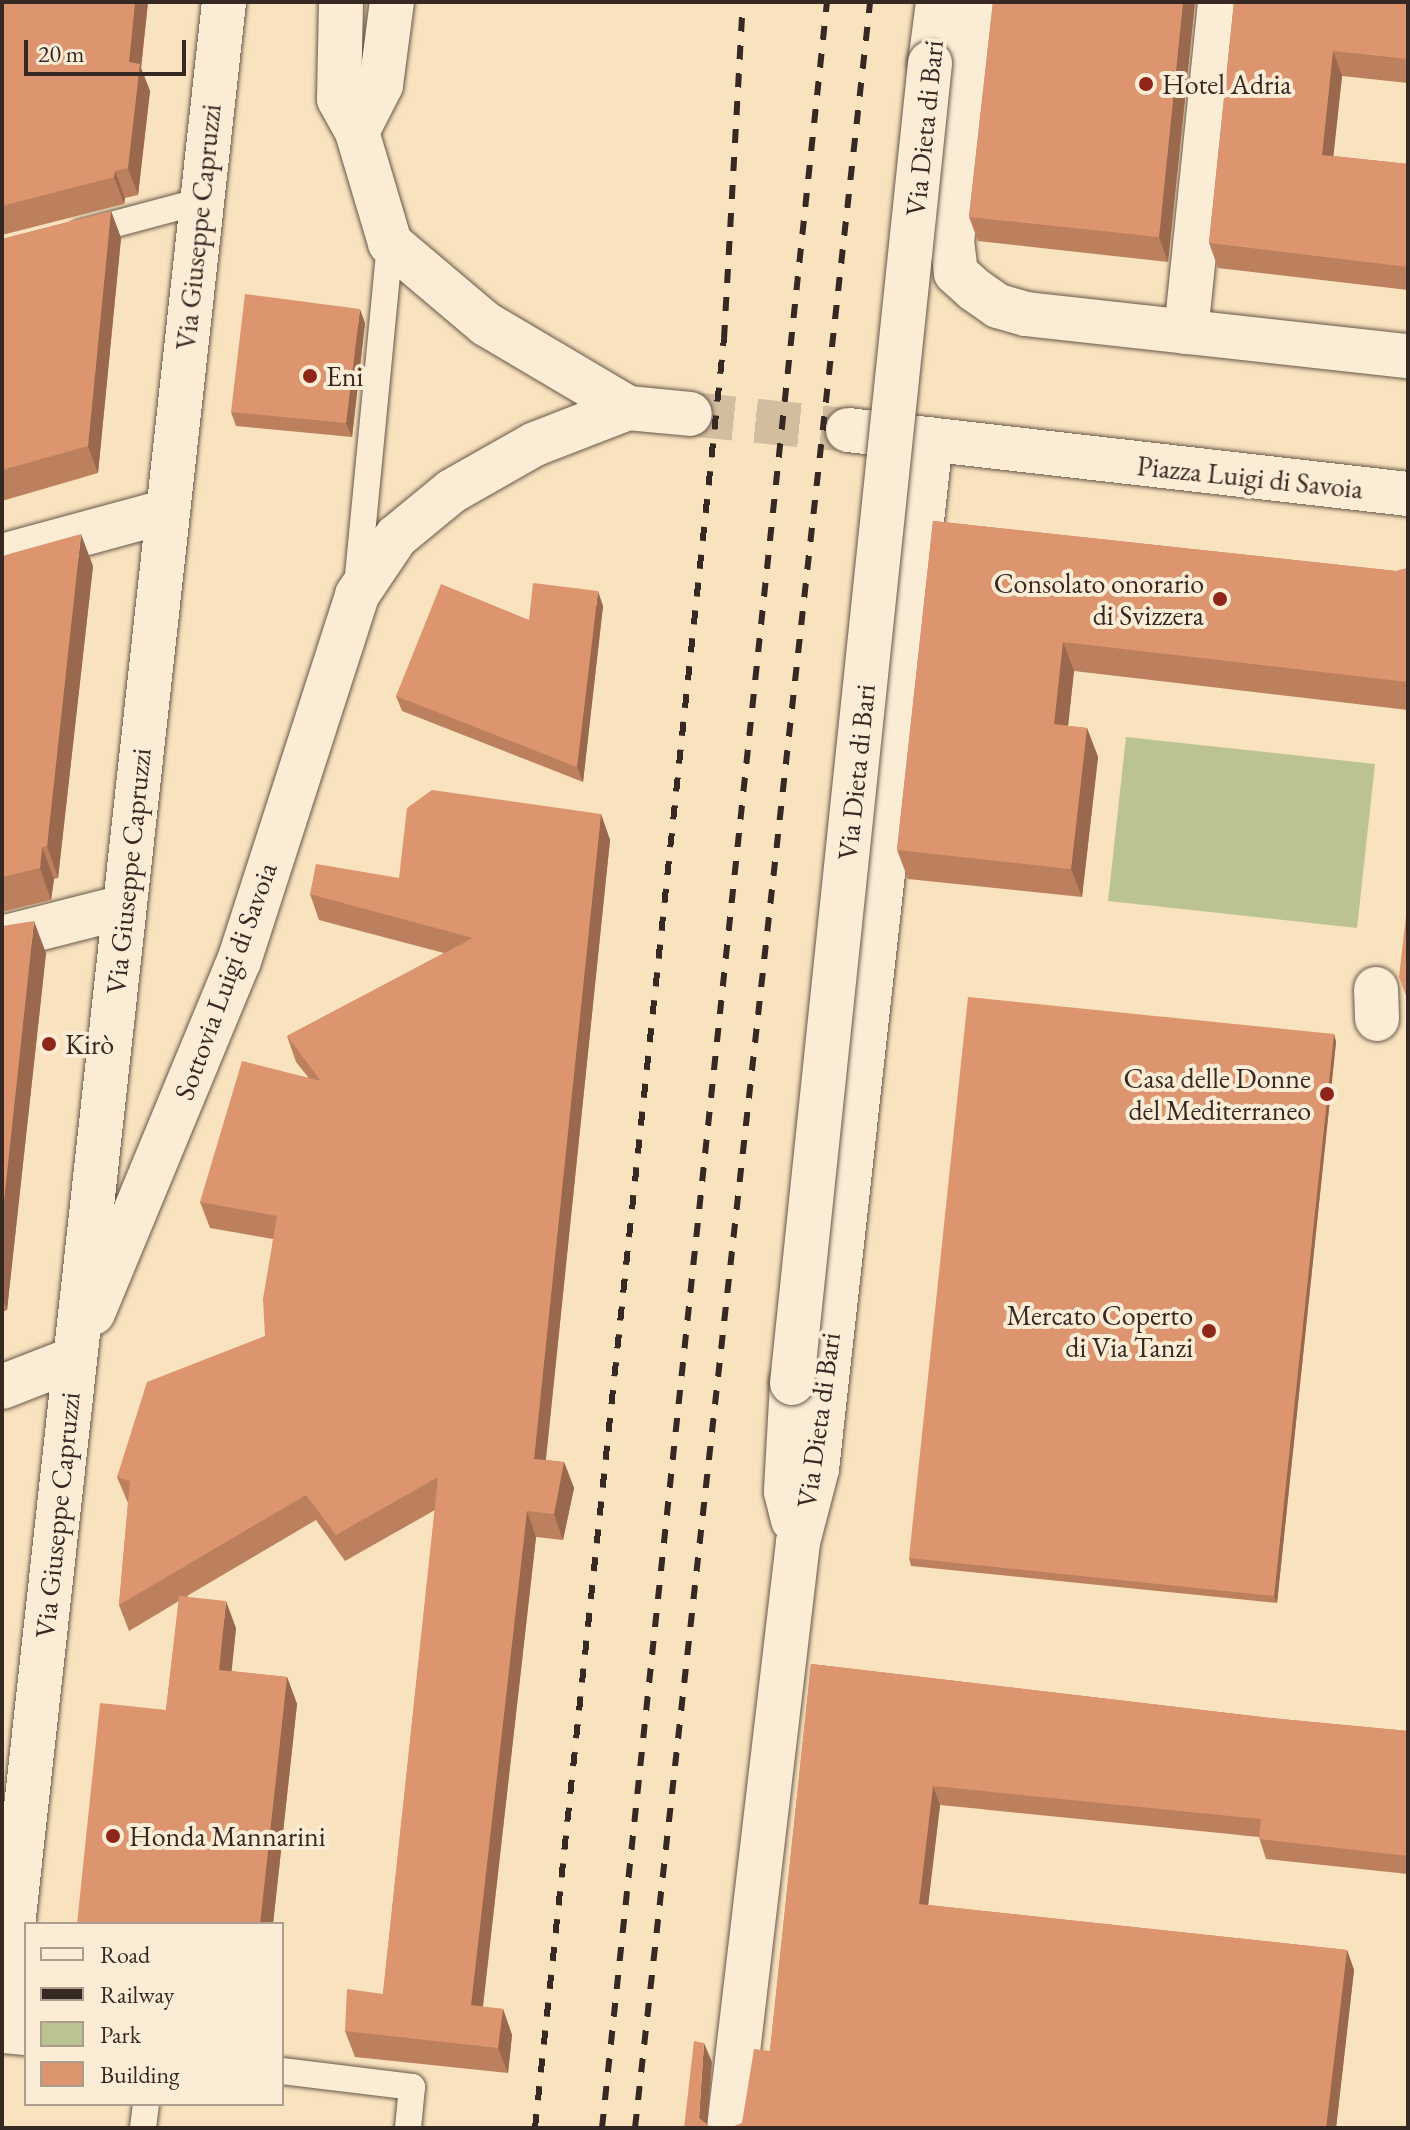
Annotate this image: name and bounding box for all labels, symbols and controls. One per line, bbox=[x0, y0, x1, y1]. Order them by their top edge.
scale bar bbox=[28, 24, 190, 74]
text: 20 m bbox=[38, 38, 85, 69]
street label: Via Dieta di Bari bbox=[898, 38, 950, 218]
place label: Hotel Adria bbox=[1162, 67, 1291, 101]
marker: Hotel Adria bbox=[1137, 75, 1155, 93]
street label: Via Giuseppe Capruzzi bbox=[168, 102, 228, 352]
place label: Eni bbox=[326, 359, 363, 393]
marker: Eni bbox=[301, 367, 319, 385]
street label: Piazza Luigi di Savoia bbox=[1135, 448, 1365, 506]
place label: Consolato onorario di Svizzera bbox=[994, 566, 1204, 632]
marker: Consolato onorario di Svizzera bbox=[1211, 590, 1229, 608]
street label: Via Dieta di Bari bbox=[830, 682, 882, 862]
street label: Via Giuseppe Capruzzi bbox=[98, 746, 158, 996]
street label: Sottovia Luigi di Savoia bbox=[166, 858, 284, 1104]
place label: Kirò bbox=[65, 1027, 114, 1061]
marker: Kirò bbox=[40, 1035, 58, 1053]
place label: Casa delle Donne del Mediterraneo bbox=[1124, 1061, 1311, 1127]
marker: Casa delle Donne del Mediterraneo bbox=[1318, 1085, 1336, 1103]
place label: Mercato Coperto di Via Tanzi bbox=[1006, 1298, 1193, 1364]
marker: Mercato Coperto di Via Tanzi bbox=[1200, 1322, 1218, 1340]
street label: Via Dieta di Bari bbox=[789, 1330, 847, 1510]
street label: Via Giuseppe Capruzzi bbox=[27, 1390, 87, 1640]
place label: Honda Mannarini bbox=[129, 1819, 326, 1853]
marker: Honda Mannarini bbox=[104, 1827, 122, 1845]
legend bbox=[24, 1922, 284, 2106]
text: Road bbox=[100, 1939, 150, 1970]
text: Railway bbox=[100, 1979, 174, 2010]
text: Park bbox=[100, 2019, 141, 2050]
text: Building bbox=[100, 2059, 180, 2090]

